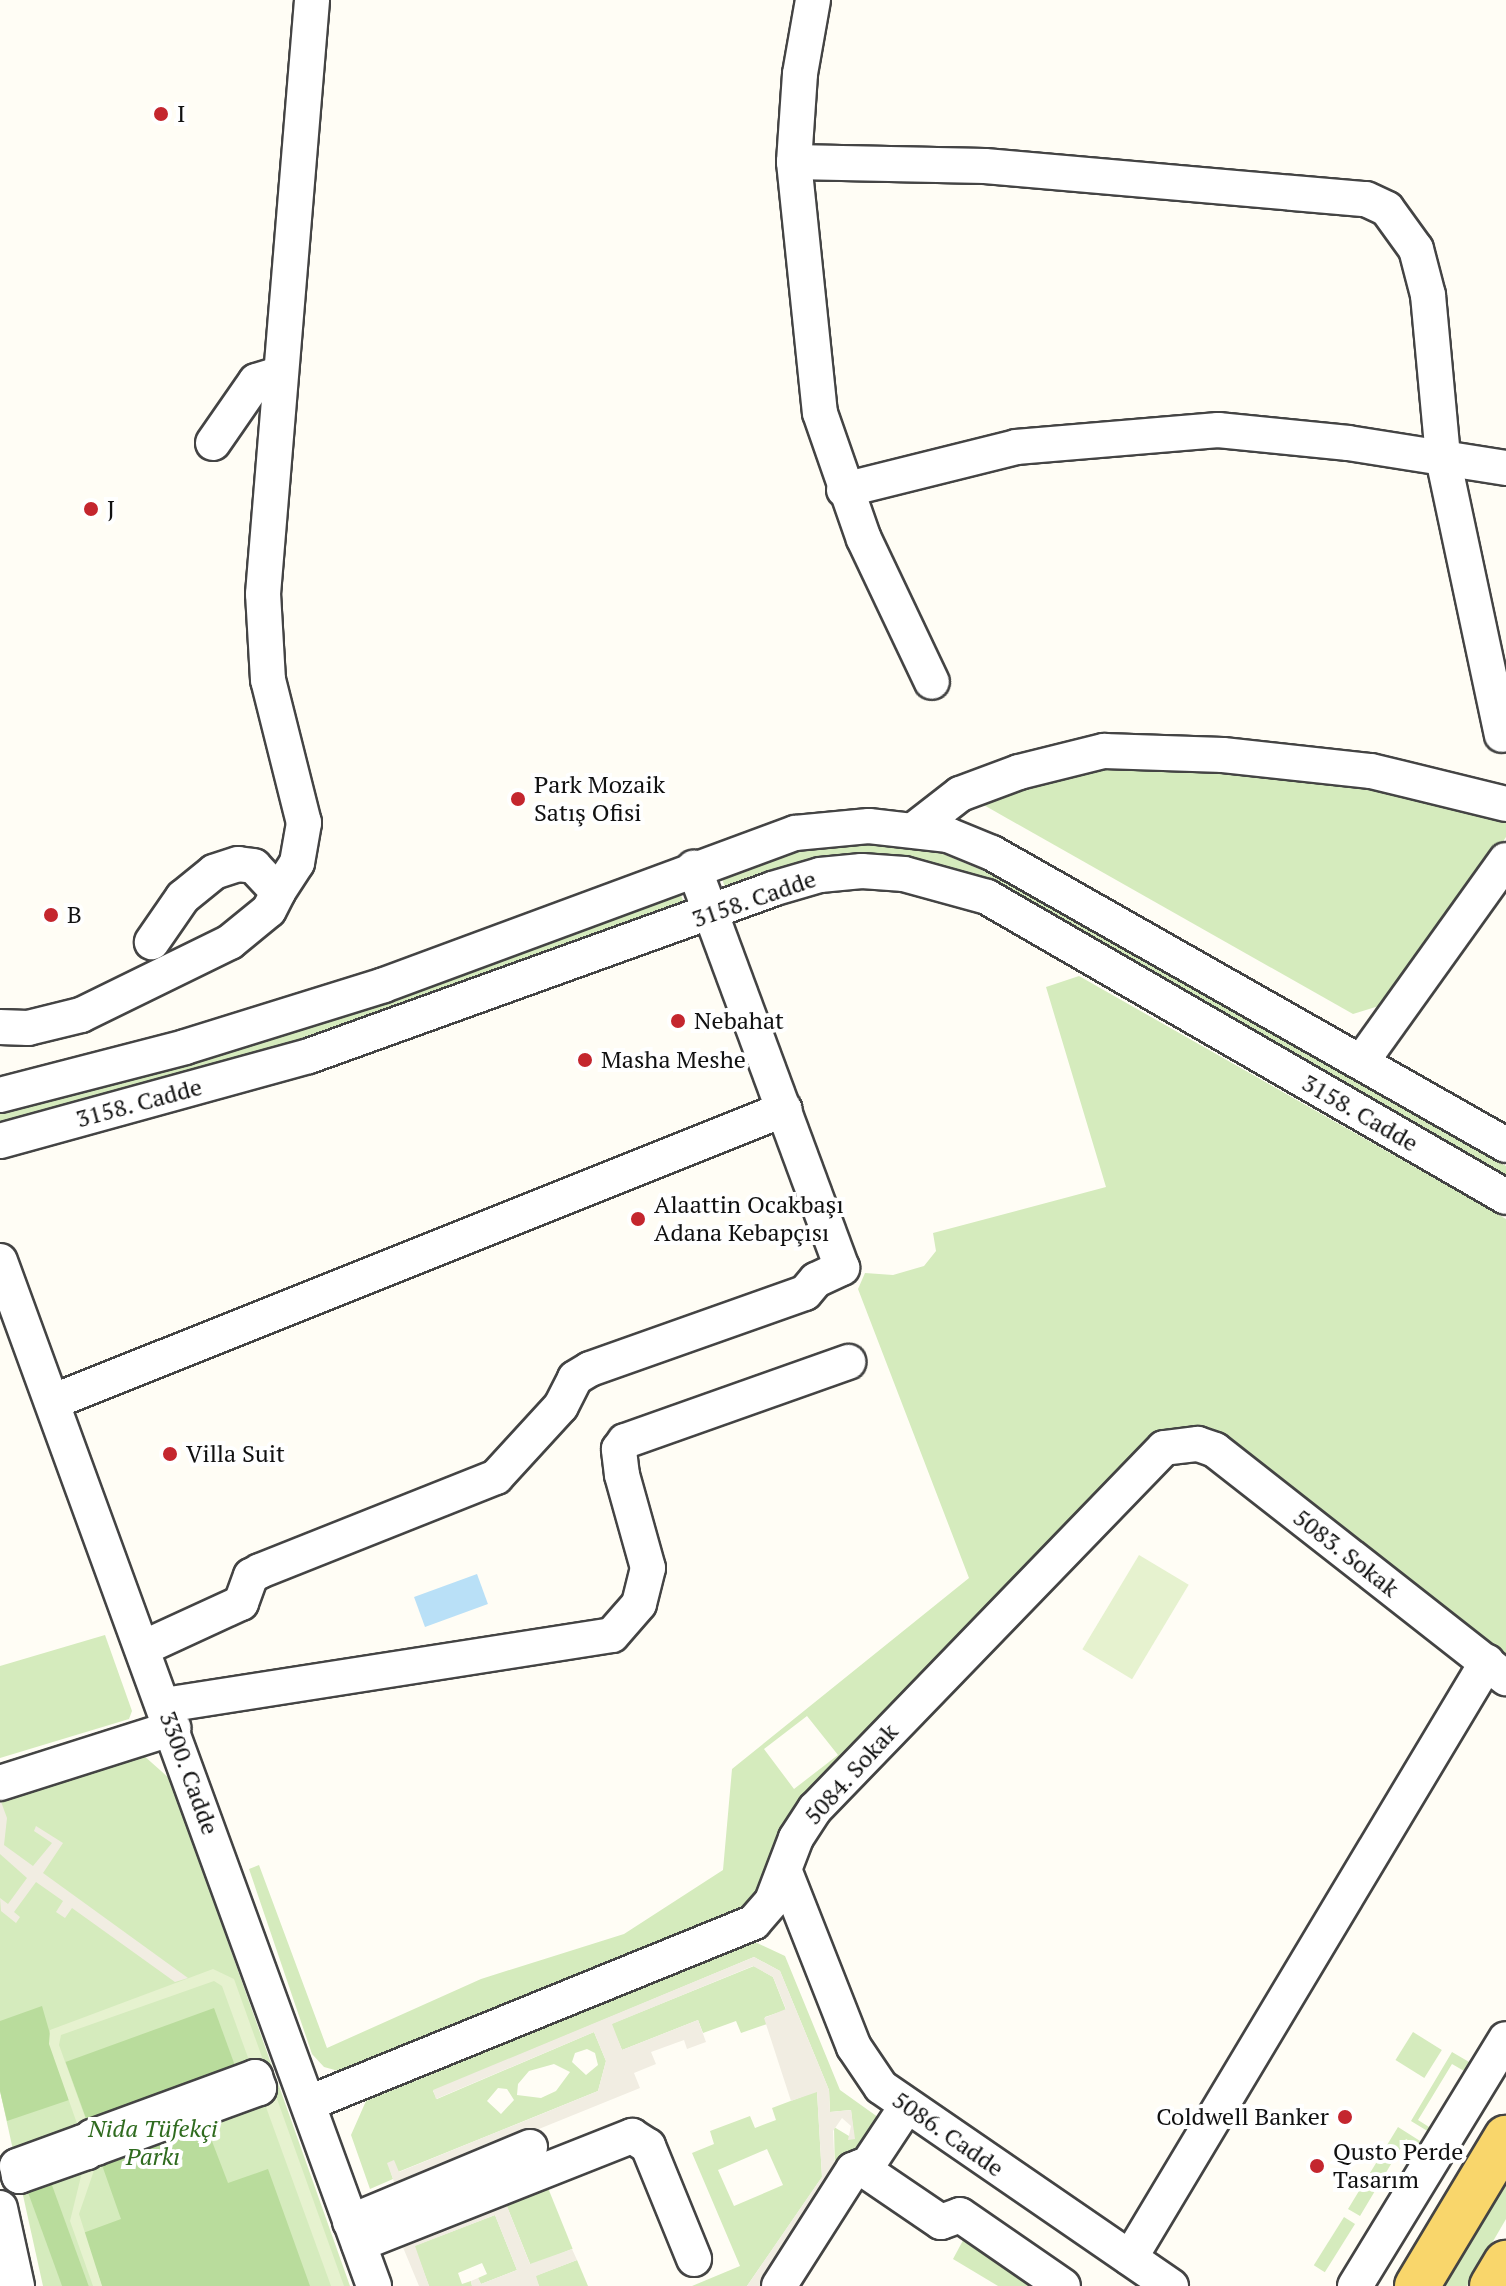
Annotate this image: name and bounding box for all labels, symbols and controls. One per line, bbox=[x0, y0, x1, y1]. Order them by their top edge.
place label: I bbox=[177, 100, 185, 128]
marker: I bbox=[152, 105, 170, 123]
place label: J bbox=[107, 495, 115, 523]
marker: J bbox=[82, 500, 100, 518]
place label: Park Mozaik Satış Ofisi bbox=[534, 771, 665, 827]
marker: Park Mozaik Satış Ofisi bbox=[509, 790, 527, 808]
street label: 3158. Cadde bbox=[688, 864, 820, 934]
place label: B bbox=[67, 901, 82, 929]
marker: B bbox=[42, 906, 60, 924]
place label: Nebahat bbox=[694, 1007, 784, 1035]
marker: Nebahat bbox=[669, 1012, 687, 1030]
place label: Masha Meshe bbox=[601, 1046, 746, 1074]
marker: Masha Meshe bbox=[576, 1051, 594, 1069]
street label: 3158. Cadde bbox=[1297, 1068, 1423, 1158]
street label: 3158. Cadde bbox=[72, 1072, 206, 1134]
place label: Alaattin Ocakbaşı Adana Kebapçısı bbox=[654, 1191, 844, 1247]
marker: Alaattin Ocakbaşı Adana Kebapçısı bbox=[629, 1210, 647, 1228]
place label: Villa Suit bbox=[186, 1440, 285, 1468]
marker: Villa Suit bbox=[161, 1445, 179, 1463]
street label: 5083. Sokak bbox=[1287, 1503, 1405, 1603]
street label: 3300. Cadde bbox=[153, 1707, 225, 1839]
street label: 5084. Sokak bbox=[798, 1717, 904, 1831]
street label: 5086. Cadde bbox=[887, 2085, 1009, 2183]
place label: Coldwell Banker bbox=[1156, 2103, 1329, 2131]
marker: Coldwell Banker bbox=[1336, 2108, 1354, 2126]
park label: Nida Tüfekçi Parkı bbox=[88, 2115, 218, 2171]
place label: Qusto Perde Tasarım bbox=[1333, 2138, 1463, 2194]
marker: Qusto Perde Tasarım bbox=[1308, 2157, 1326, 2175]

